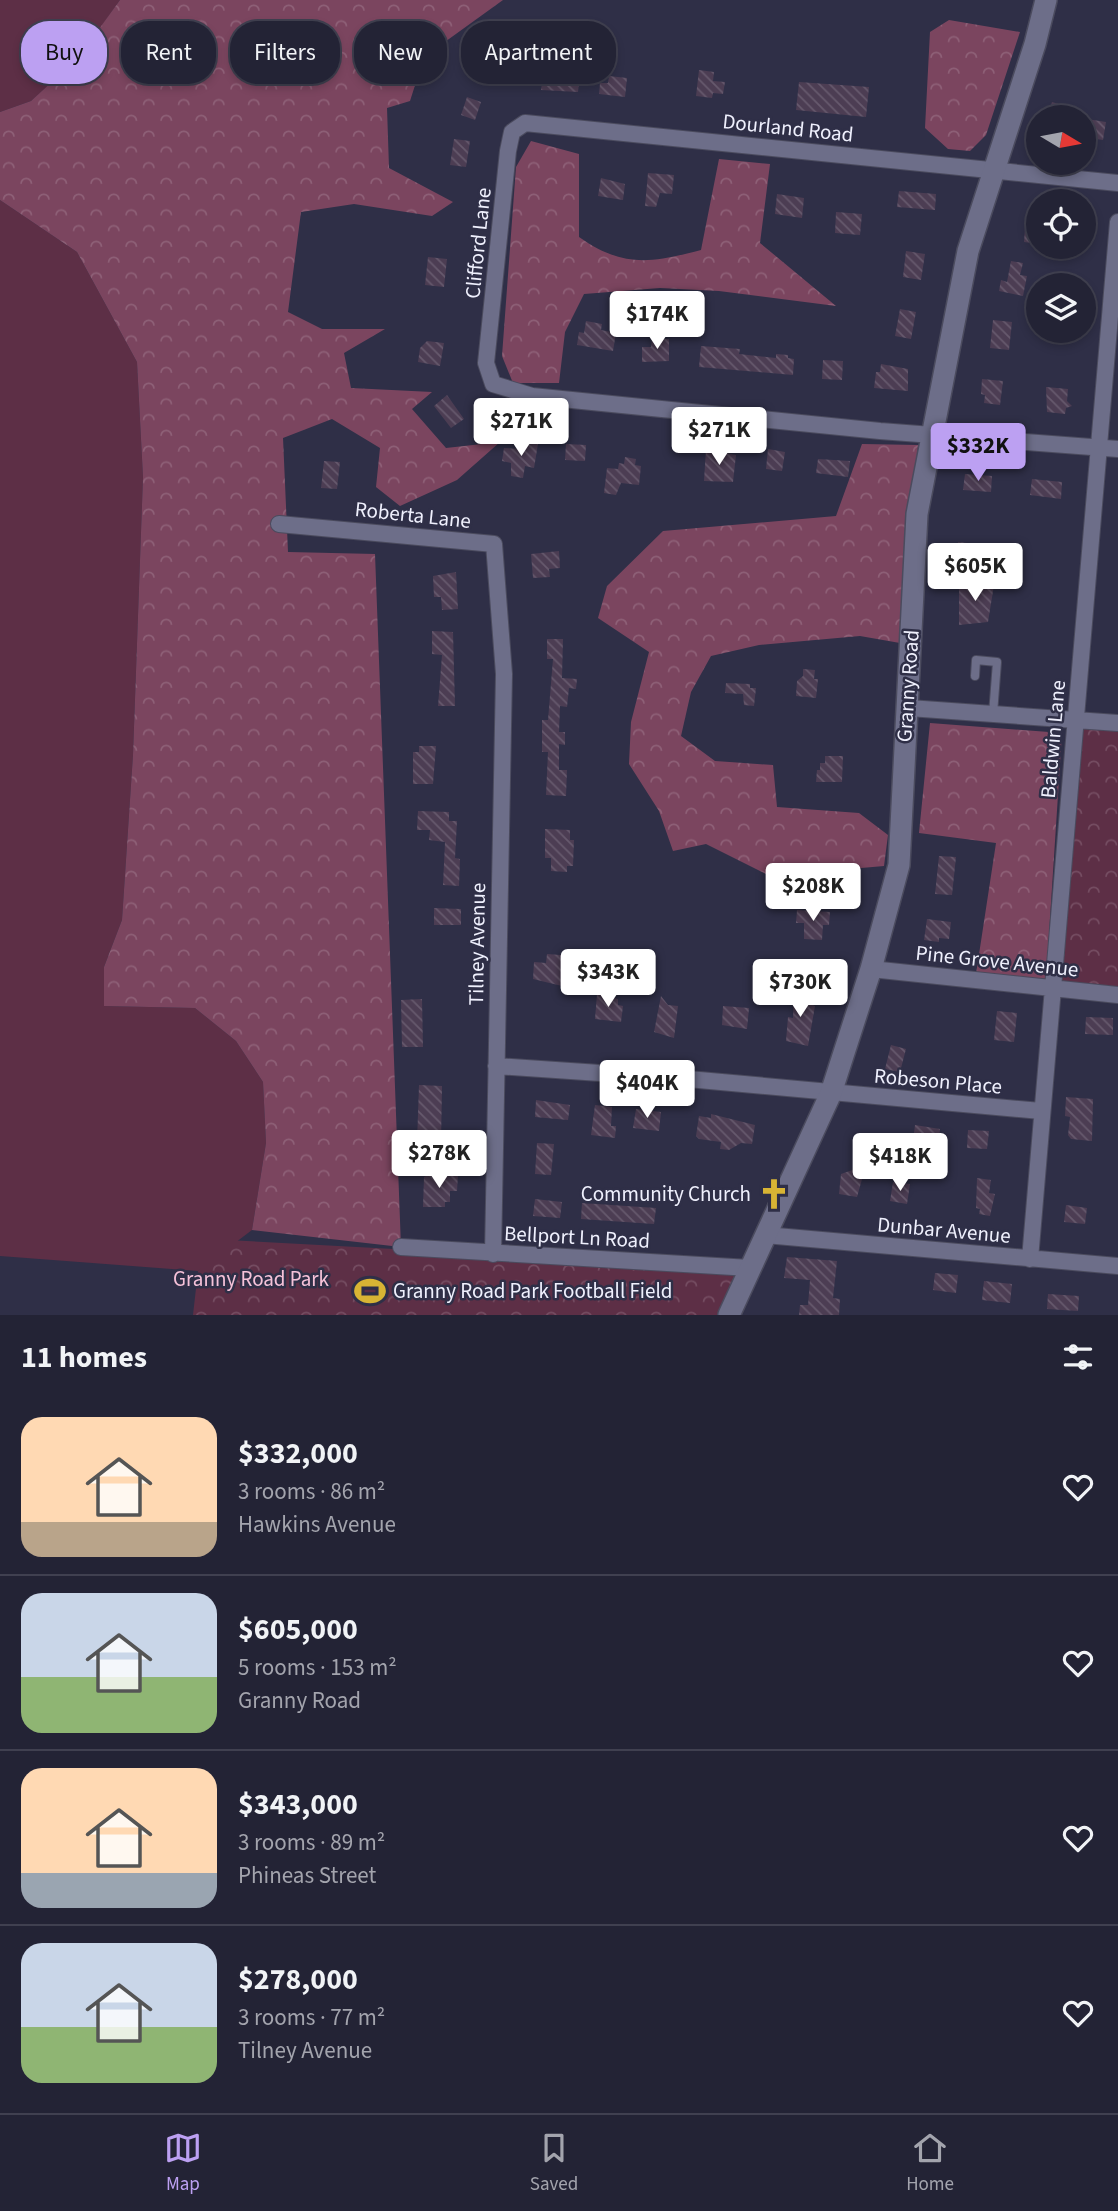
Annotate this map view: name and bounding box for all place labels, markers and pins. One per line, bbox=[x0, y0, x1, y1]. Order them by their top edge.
pin: $174K bbox=[608, 292, 706, 351]
pin: $271K bbox=[472, 398, 570, 458]
pin: $271K bbox=[670, 407, 768, 467]
pin: $332K bbox=[929, 424, 1027, 483]
pin: $605K bbox=[926, 544, 1024, 603]
pin: $208K bbox=[764, 864, 862, 923]
pin: $343K bbox=[559, 950, 657, 1009]
pin: $730K bbox=[751, 960, 849, 1019]
pin: $404K bbox=[598, 1060, 696, 1120]
pin: $278K bbox=[390, 1130, 488, 1190]
pin: $418K bbox=[851, 1134, 949, 1193]
church icon: Community Church bbox=[757, 1177, 791, 1211]
place label: Community Church bbox=[581, 1179, 751, 1209]
sports icon: Granny Road Park Football Field bbox=[353, 1274, 387, 1308]
place label: Granny Road Park Football Field bbox=[393, 1276, 672, 1306]

